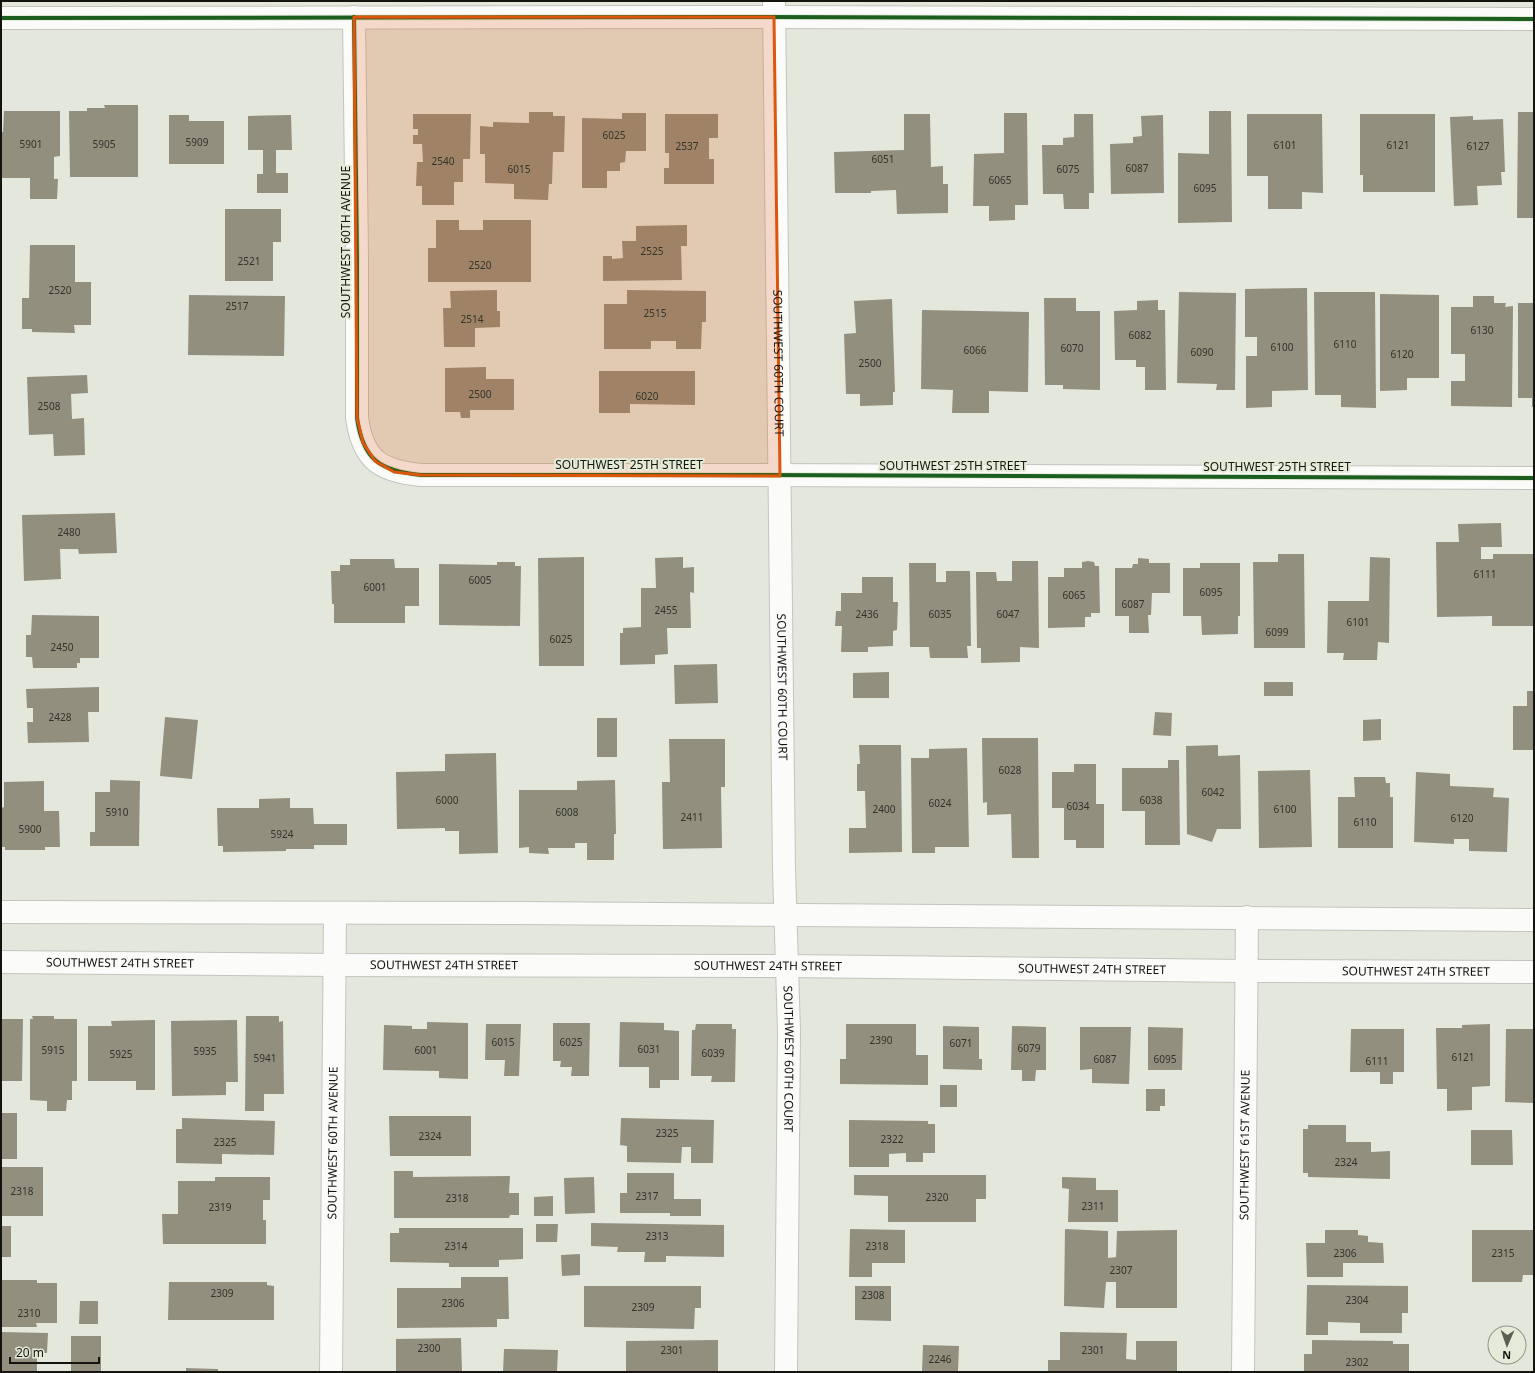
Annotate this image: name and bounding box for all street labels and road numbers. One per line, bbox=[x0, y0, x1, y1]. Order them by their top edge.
street label: SOUTHWEST 60TH AVENUE bbox=[337, 166, 354, 318]
street label: SOUTHWEST 60TH COURT bbox=[769, 290, 788, 437]
street label: SOUTHWEST 25TH STREET bbox=[555, 456, 703, 473]
street label: SOUTHWEST 25TH STREET bbox=[879, 457, 1027, 474]
street label: SOUTHWEST 25TH STREET bbox=[1203, 458, 1351, 475]
street label: SOUTHWEST 60TH COURT bbox=[773, 613, 792, 761]
street label: SOUTHWEST 24TH STREET bbox=[46, 953, 194, 972]
street label: SOUTHWEST 24TH STREET bbox=[370, 956, 518, 973]
street label: SOUTHWEST 24TH STREET bbox=[694, 957, 842, 975]
street label: SOUTHWEST 24TH STREET bbox=[1018, 960, 1166, 978]
street label: SOUTHWEST 24TH STREET bbox=[1342, 962, 1490, 980]
street label: SOUTHWEST 60TH COURT bbox=[780, 985, 798, 1133]
street label: SOUTHWEST 60TH AVENUE bbox=[323, 1067, 342, 1219]
street label: SOUTHWEST 61ST AVENUE bbox=[1235, 1070, 1254, 1220]

